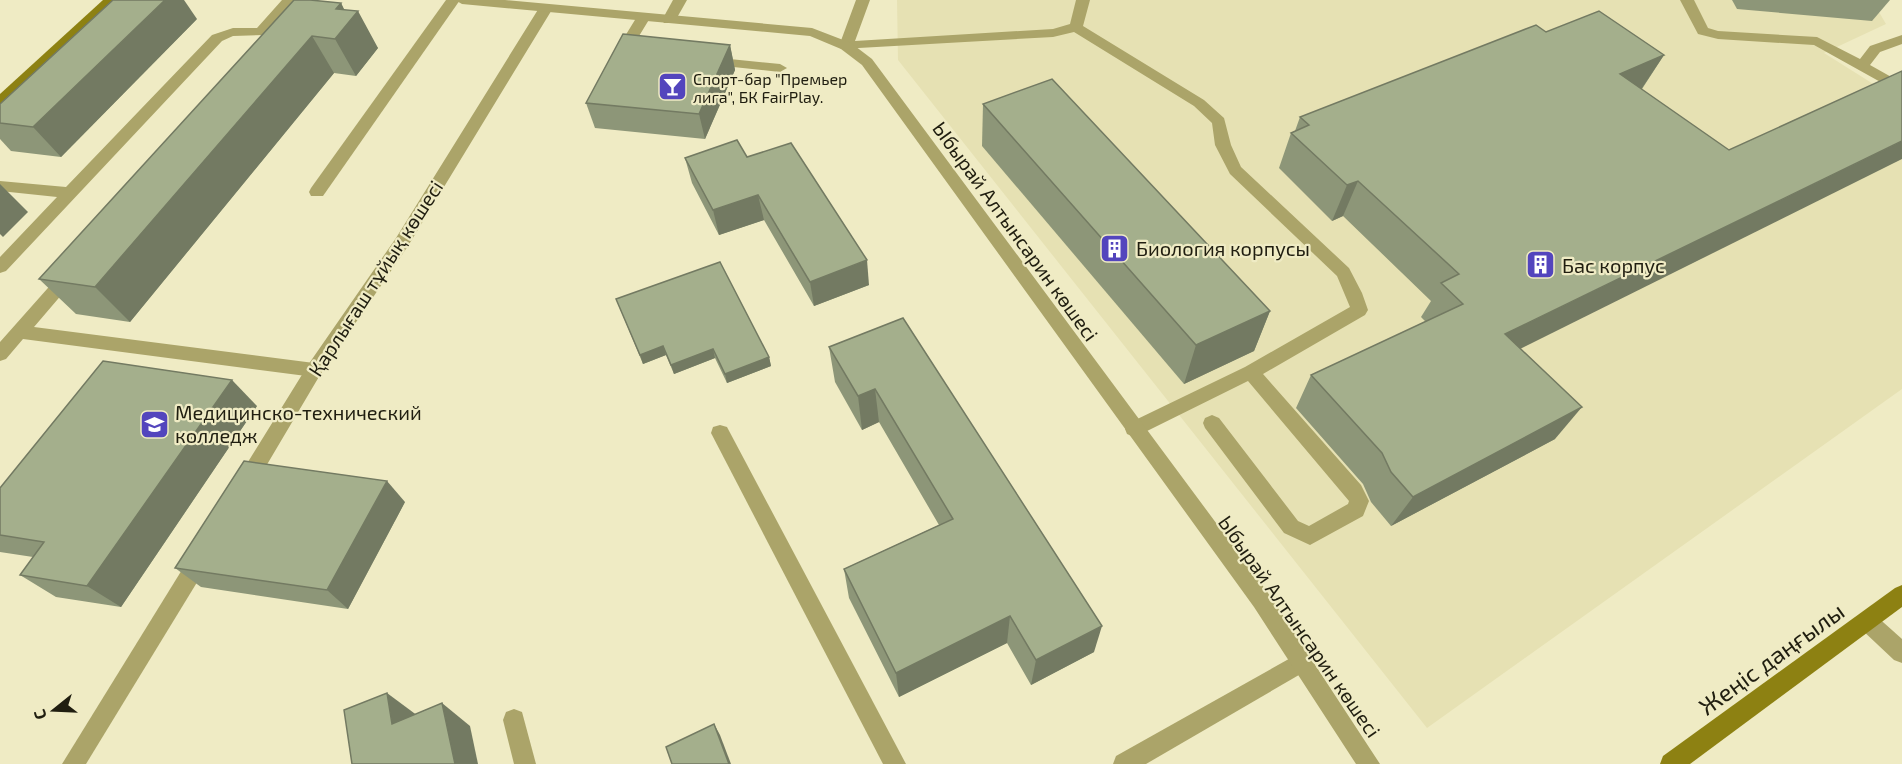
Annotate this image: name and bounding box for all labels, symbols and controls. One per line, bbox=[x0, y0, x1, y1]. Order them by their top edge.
place label: Спорт-бар "Премьер лига", БК FairPlay. bbox=[693, 69, 847, 106]
bar icon: Спорт-бар "Премьер лига", БК FairPlay. bbox=[656, 71, 688, 103]
street label: Ыбырай Алтынсарин көшесі bbox=[928, 117, 1104, 345]
street label: Қарлығаш тұйық көшесі bbox=[303, 176, 447, 380]
building icon: Биология корпусы bbox=[1099, 232, 1131, 264]
place label: Биология корпусы bbox=[1136, 236, 1310, 261]
building icon: Бас корпус bbox=[1525, 249, 1557, 281]
place label: Бас корпус bbox=[1562, 253, 1665, 278]
place label: Медицинско-технический колледж bbox=[175, 400, 422, 447]
school or university icon: Медицинско-технический колледж bbox=[138, 408, 170, 440]
street label: Ыбырай Алтынсарин көшесі bbox=[1214, 510, 1386, 742]
street label: Жеңіс даңғылы bbox=[1693, 596, 1849, 720]
north arrow bbox=[24, 680, 84, 740]
text: С bbox=[29, 707, 50, 722]

